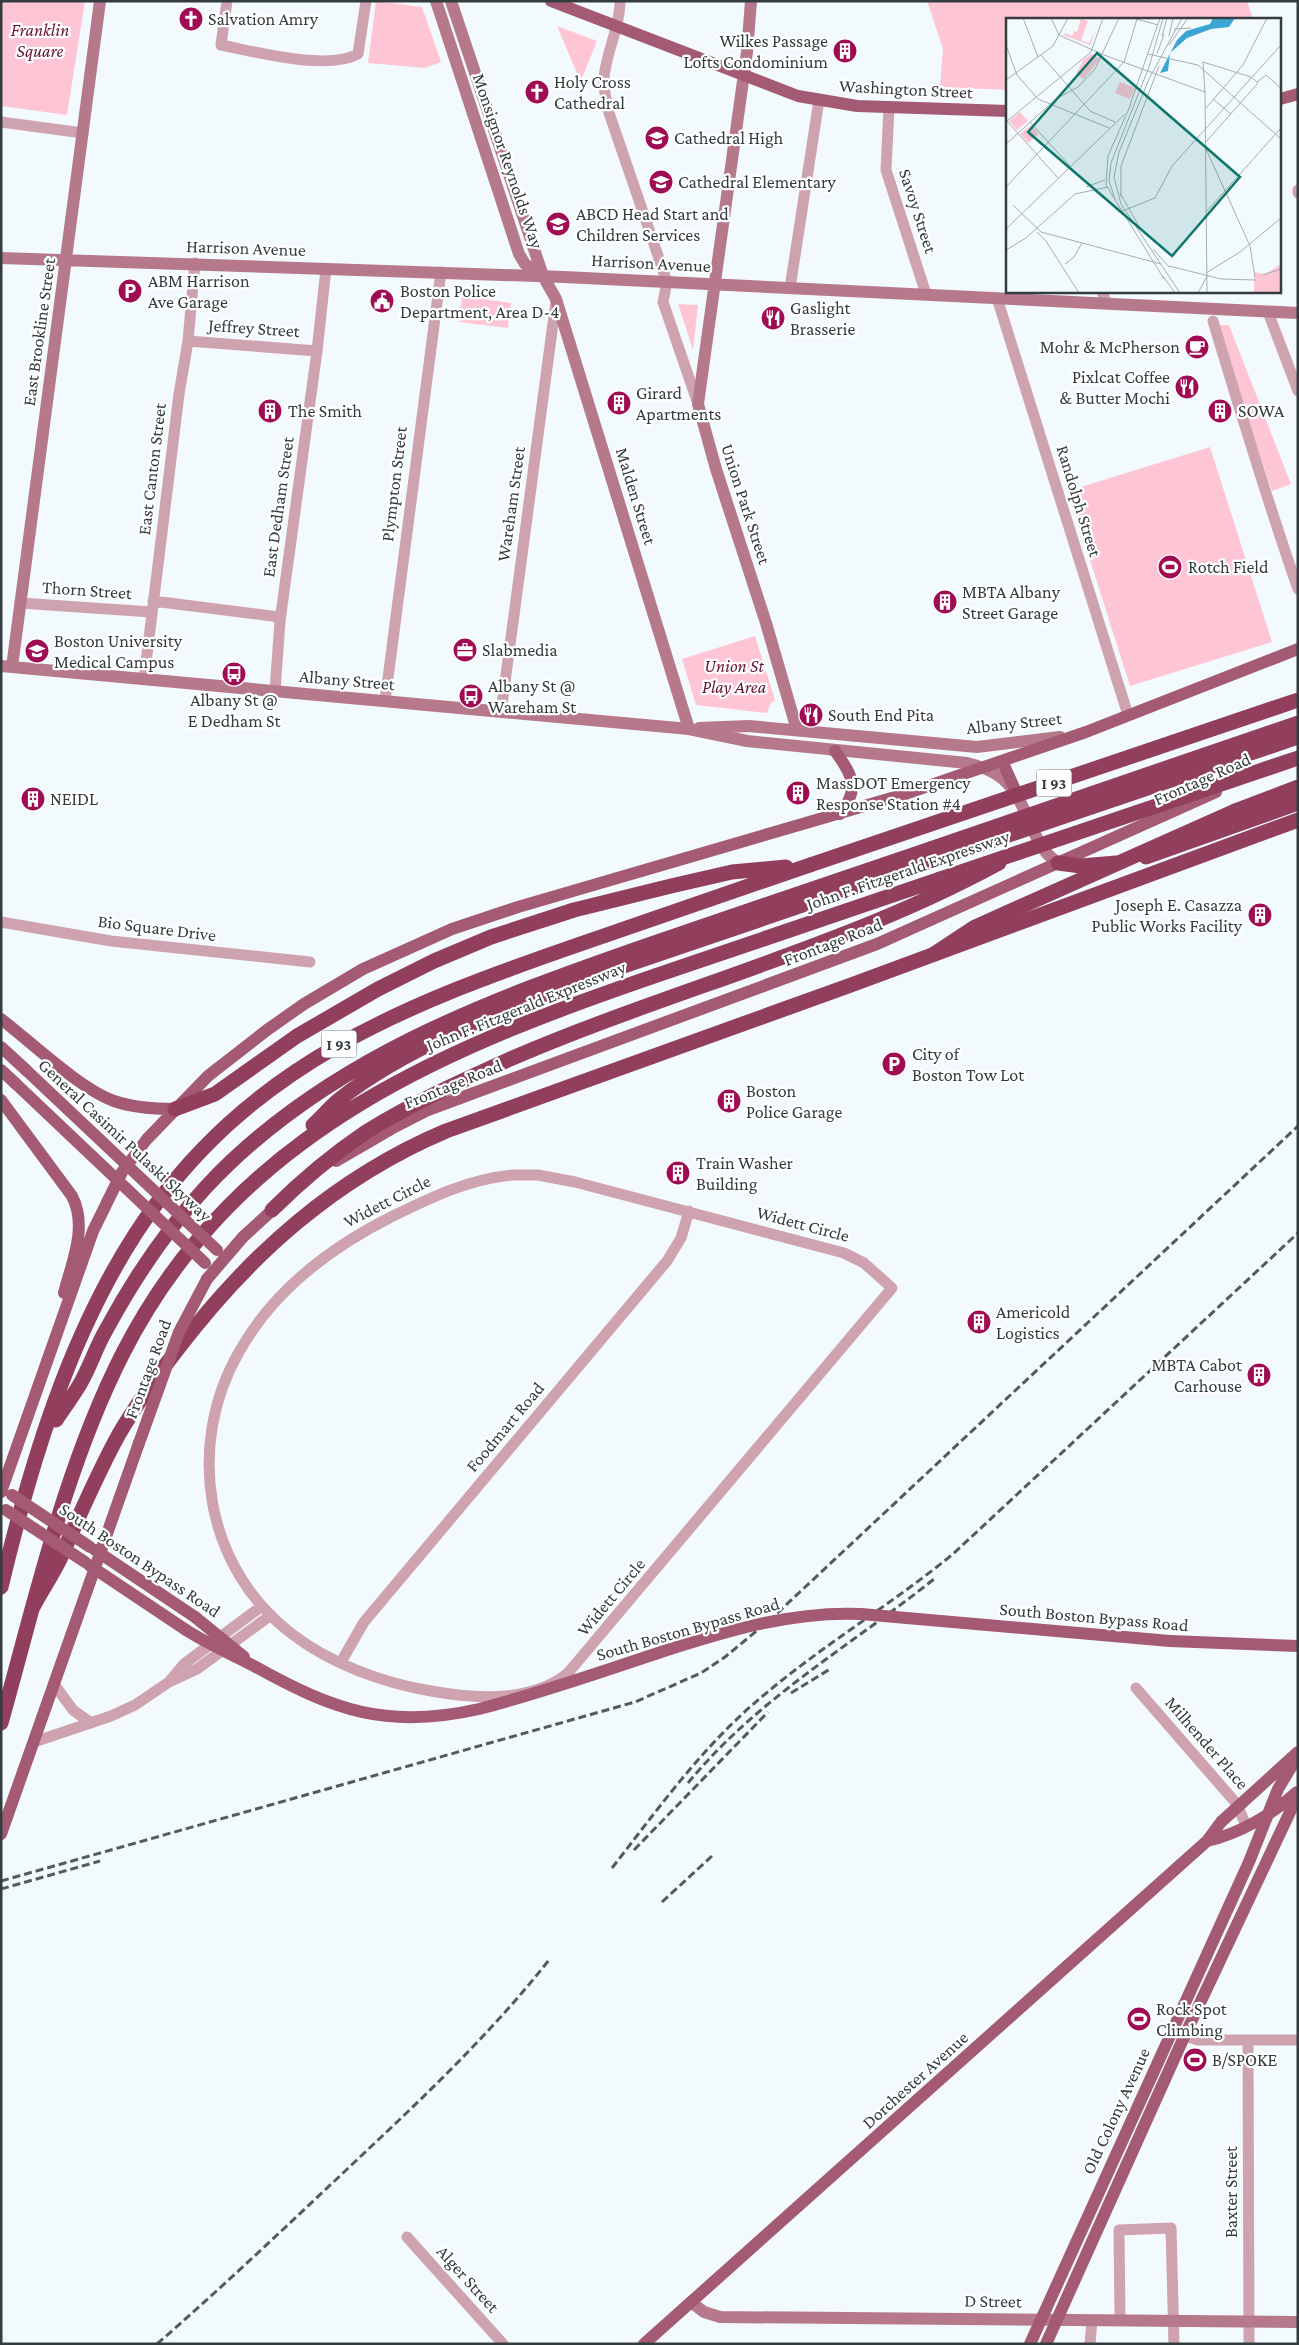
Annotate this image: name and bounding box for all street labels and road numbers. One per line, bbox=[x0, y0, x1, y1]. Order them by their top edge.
street label: Monsignor Reynolds Way bbox=[469, 71, 548, 252]
street label: Washington Street bbox=[839, 76, 974, 103]
street label: Savoy Street bbox=[895, 166, 941, 257]
street label: Harrison Avenue bbox=[186, 236, 306, 260]
street label: Harrison Avenue bbox=[591, 250, 711, 276]
street label: East Brookline Street bbox=[19, 256, 59, 407]
street label: Jeffrey Street bbox=[206, 315, 301, 341]
street label: East Canton Street bbox=[134, 401, 170, 536]
street label: Plympton Street bbox=[377, 424, 411, 543]
street label: East Dedham Street bbox=[258, 434, 298, 579]
street label: Union Park Street bbox=[717, 441, 775, 568]
street label: Randolph Street bbox=[1053, 443, 1106, 560]
street label: Wareham Street bbox=[493, 444, 529, 563]
street label: Malden Street bbox=[612, 445, 661, 548]
street label: Thorn Street bbox=[41, 577, 134, 603]
street label: Albany Street bbox=[298, 666, 397, 694]
street label: Albany Street bbox=[965, 708, 1064, 738]
street label: Frontage Road bbox=[1150, 749, 1254, 809]
road number: I 93 bbox=[1036, 770, 1072, 796]
street label: John F. Fitzgerald Expressway bbox=[802, 826, 1013, 915]
street label: Bio Square Drive bbox=[97, 911, 217, 945]
street label: Frontage Road bbox=[781, 914, 886, 970]
street label: John F. Fitzgerald Expressway bbox=[421, 956, 629, 1056]
road number: I 93 bbox=[322, 1030, 356, 1058]
street label: General Casimir Pulaski Skyway bbox=[34, 1055, 216, 1226]
street label: Frontage Road bbox=[401, 1055, 505, 1113]
street label: Widett Circle bbox=[340, 1170, 434, 1231]
street label: Widett Circle bbox=[755, 1202, 852, 1246]
street label: Frontage Road bbox=[121, 1316, 175, 1421]
street label: Foodmart Road bbox=[462, 1378, 549, 1476]
street label: South Boston Bypass Road bbox=[56, 1499, 225, 1622]
street label: Widett Circle bbox=[573, 1554, 649, 1640]
street label: South Boston Bypass Road bbox=[594, 1593, 782, 1665]
street label: South Boston Bypass Road bbox=[999, 1599, 1190, 1635]
street label: Milhender Place bbox=[1161, 1693, 1253, 1793]
street label: Dorchester Avenue bbox=[858, 2027, 972, 2133]
street label: Old Colony Avenue bbox=[1078, 2045, 1154, 2177]
street label: Baxter Street bbox=[1221, 2145, 1241, 2238]
street label: Alger Street bbox=[433, 2241, 504, 2317]
street label: D Street bbox=[964, 2290, 1023, 2312]

